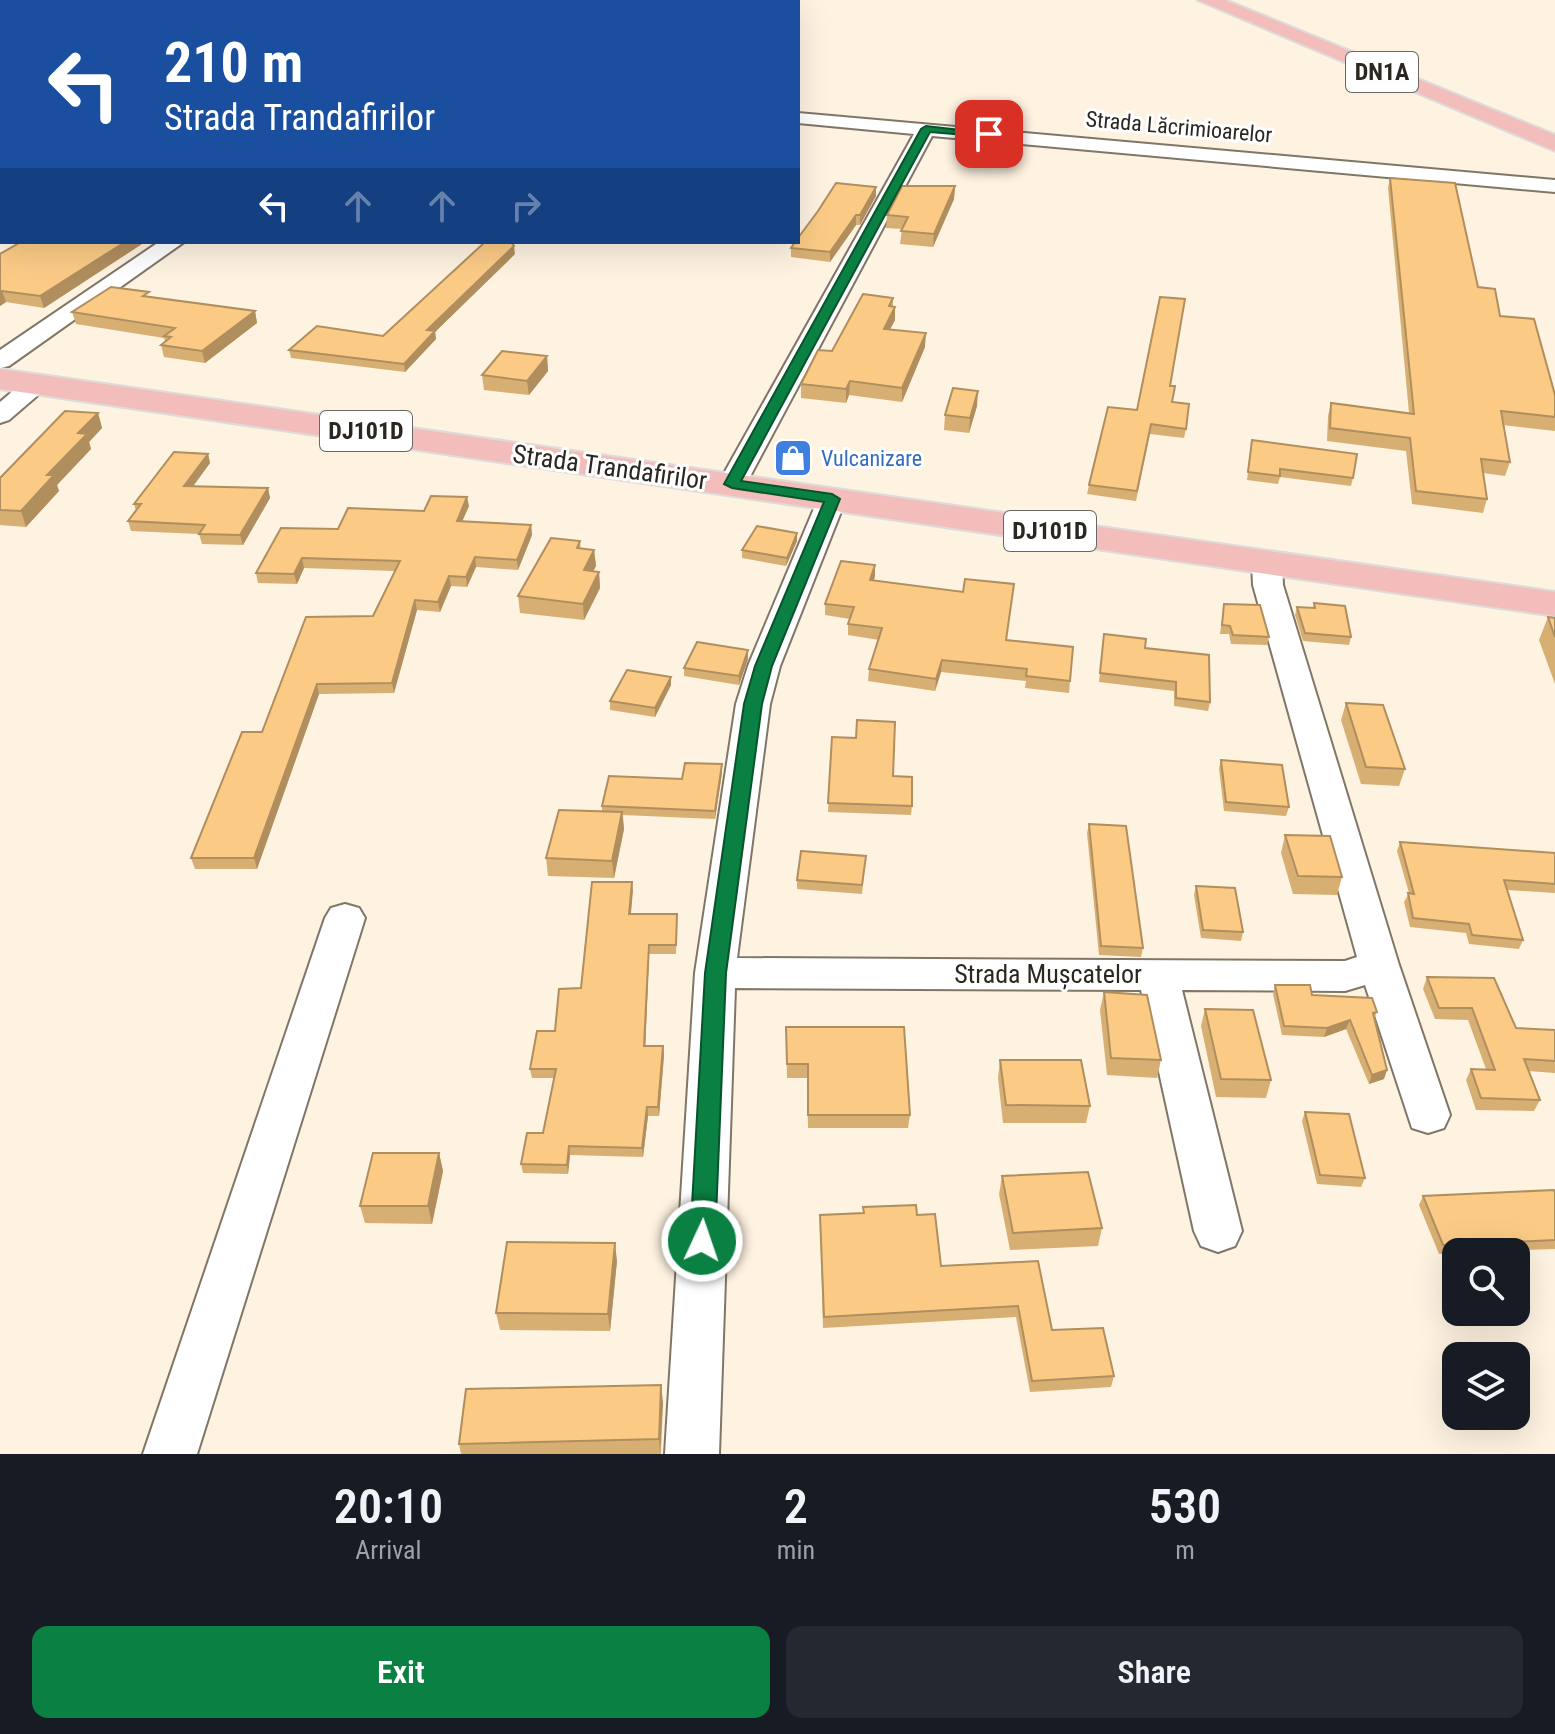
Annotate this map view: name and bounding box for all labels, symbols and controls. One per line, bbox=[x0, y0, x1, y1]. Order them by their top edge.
text: 210 m bbox=[164, 30, 303, 96]
icon: left bbox=[32, 32, 136, 136]
road number: DN1A bbox=[1346, 52, 1418, 92]
text: Strada Trandafirilor bbox=[164, 97, 435, 139]
pin bbox=[955, 100, 1023, 168]
street label: Strada Lăcrimioarelor bbox=[1085, 106, 1273, 148]
icon: arrive bbox=[967, 112, 1011, 156]
icon: left bbox=[252, 184, 296, 228]
icon: ahead bbox=[336, 184, 380, 228]
icon: ahead bbox=[420, 184, 464, 228]
icon: right bbox=[504, 184, 548, 228]
road number: DJ101D bbox=[320, 411, 412, 451]
shop icon: Vulcanizare bbox=[772, 437, 814, 479]
street label: Strada Trandafirilor bbox=[511, 439, 709, 495]
place label: Vulcanizare bbox=[821, 446, 922, 471]
road number: DJ101D bbox=[1004, 511, 1096, 551]
street label: Strada Mușcatelor bbox=[954, 959, 1142, 990]
position arrow bbox=[660, 1199, 744, 1283]
map controls bbox=[1442, 1238, 1530, 1430]
button: search bbox=[1442, 1238, 1530, 1326]
button: layers bbox=[1442, 1342, 1530, 1430]
text: 20:10 bbox=[334, 1478, 443, 1535]
text: 2 bbox=[784, 1478, 808, 1535]
text: 530 bbox=[1149, 1478, 1221, 1535]
text: Arrival bbox=[355, 1535, 422, 1565]
text: min bbox=[777, 1535, 815, 1565]
text: m bbox=[1175, 1535, 1195, 1565]
button: Exit bbox=[32, 1626, 770, 1718]
button: Share bbox=[786, 1626, 1523, 1718]

